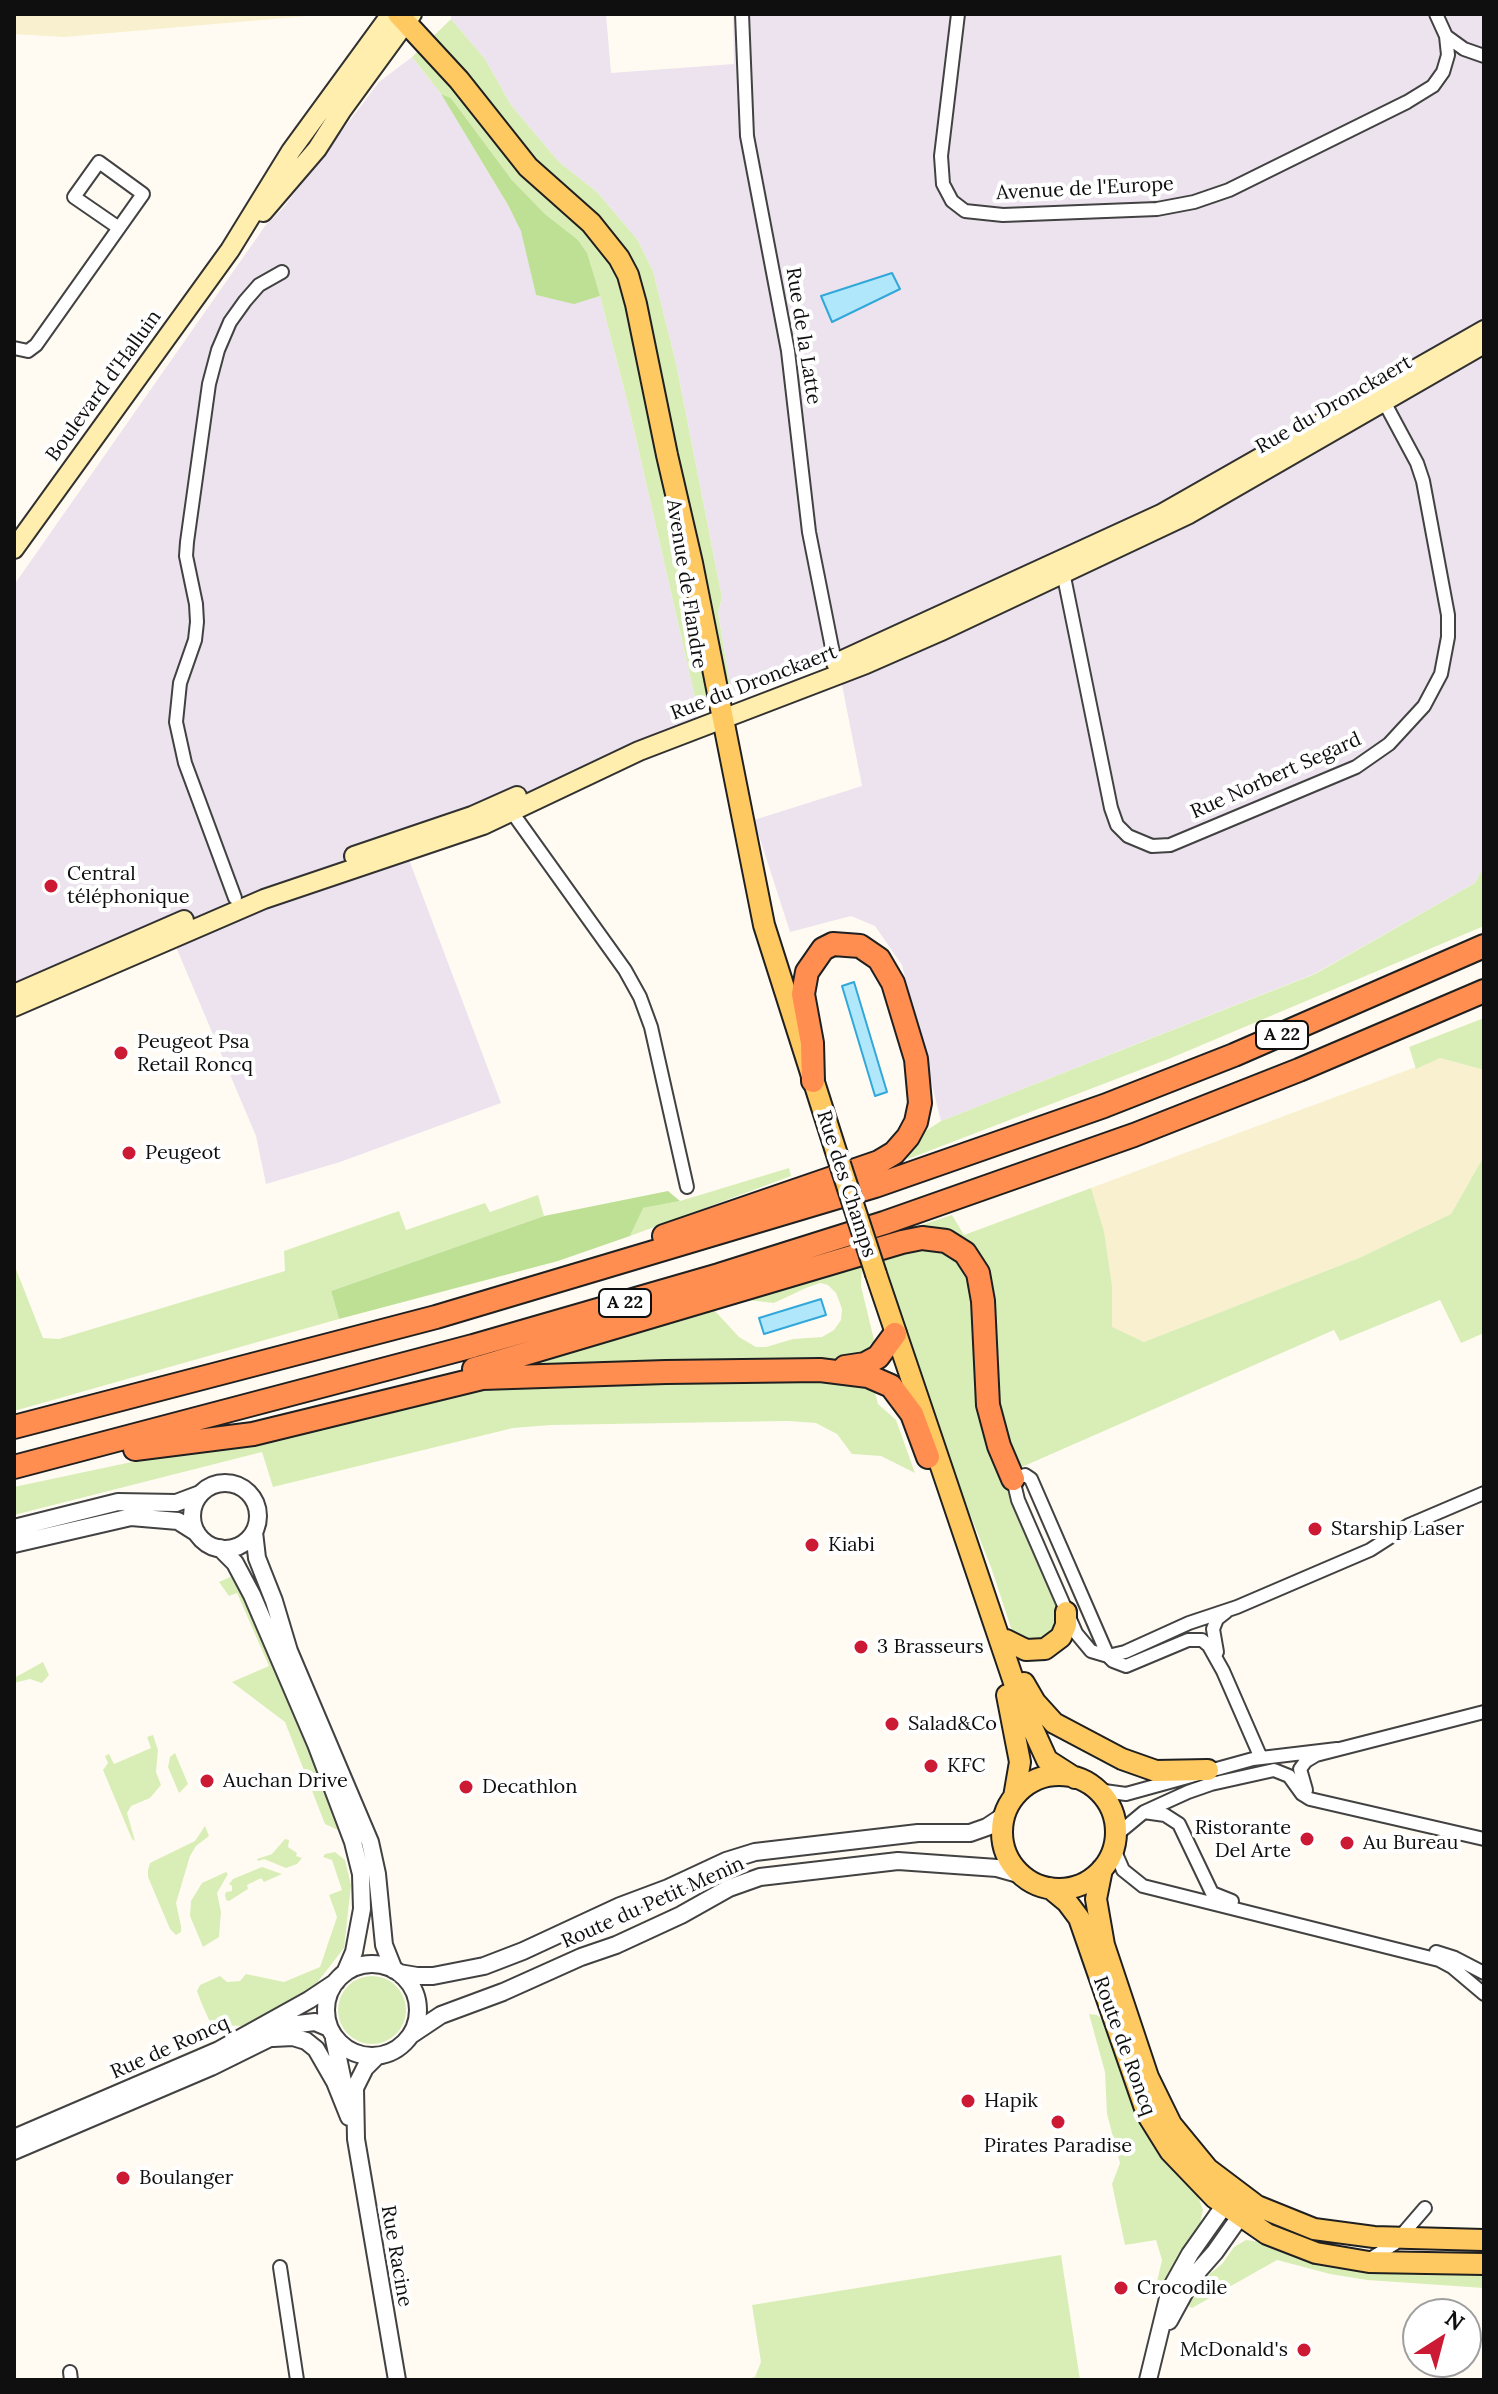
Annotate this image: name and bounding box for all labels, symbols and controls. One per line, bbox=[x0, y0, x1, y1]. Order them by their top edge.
street label: Avenue de l'Europe bbox=[995, 172, 1175, 206]
street label: Rue de la Latte bbox=[780, 266, 826, 406]
street label: Boulevard d'Halluin bbox=[41, 306, 167, 466]
street label: Rue du Dronckaert bbox=[1252, 351, 1416, 459]
street label: Avenue de Flandre bbox=[661, 497, 711, 671]
street label: Rue du Dronckaert bbox=[667, 640, 841, 726]
street label: Rue Norbert Segard bbox=[1187, 728, 1365, 824]
place label: Central téléphonique bbox=[67, 862, 190, 909]
marker: Central téléphonique bbox=[42, 877, 60, 895]
road number: A 22 bbox=[1256, 1021, 1308, 1049]
place label: Peugeot Psa Retail Roncq bbox=[137, 1030, 253, 1077]
marker: Peugeot Psa Retail Roncq bbox=[112, 1044, 130, 1062]
street label: Rue des Champs bbox=[811, 1107, 881, 1261]
place label: Peugeot bbox=[145, 1141, 221, 1165]
marker: Peugeot bbox=[120, 1144, 138, 1162]
road number: A 22 bbox=[599, 1289, 651, 1317]
place label: Starship Laser bbox=[1331, 1517, 1464, 1541]
marker: Starship Laser bbox=[1306, 1520, 1324, 1538]
place label: Kiabi bbox=[828, 1533, 875, 1557]
marker: Kiabi bbox=[803, 1536, 821, 1554]
place label: 3 Brasseurs bbox=[877, 1635, 984, 1659]
marker: 3 Brasseurs bbox=[852, 1638, 870, 1656]
place label: Salad&Co bbox=[908, 1712, 997, 1736]
marker: Salad&Co bbox=[883, 1715, 901, 1733]
place label: KFC bbox=[947, 1754, 985, 1778]
marker: KFC bbox=[922, 1757, 940, 1775]
place label: Auchan Drive bbox=[223, 1769, 348, 1793]
marker: Auchan Drive bbox=[198, 1772, 216, 1790]
place label: Decathlon bbox=[482, 1775, 577, 1799]
marker: Decathlon bbox=[457, 1778, 475, 1796]
place label: Ristorante Del Arte bbox=[1195, 1816, 1291, 1863]
marker: Ristorante Del Arte bbox=[1298, 1830, 1316, 1848]
place label: Au Bureau bbox=[1363, 1831, 1458, 1855]
marker: Au Bureau bbox=[1338, 1834, 1356, 1852]
street label: Route du Petit Menin bbox=[558, 1852, 748, 1954]
street label: Route de Roncq bbox=[1088, 1973, 1160, 2119]
street label: Rue de Roncq bbox=[107, 2011, 233, 2085]
place label: Hapik bbox=[984, 2089, 1038, 2113]
marker: Hapik bbox=[959, 2092, 977, 2110]
marker: Pirates Paradise bbox=[1049, 2113, 1067, 2131]
place label: Pirates Paradise bbox=[984, 2134, 1132, 2158]
place label: Boulanger bbox=[139, 2166, 233, 2190]
marker: Boulanger bbox=[114, 2169, 132, 2187]
street label: Rue Racine bbox=[375, 2203, 417, 2309]
place label: Crocodile bbox=[1137, 2276, 1227, 2300]
marker: Crocodile bbox=[1112, 2279, 1130, 2297]
north arrow bbox=[1402, 2298, 1482, 2378]
text: N bbox=[1440, 2304, 1470, 2337]
place label: McDonald's bbox=[1180, 2338, 1288, 2362]
marker: McDonald's bbox=[1295, 2341, 1313, 2359]

